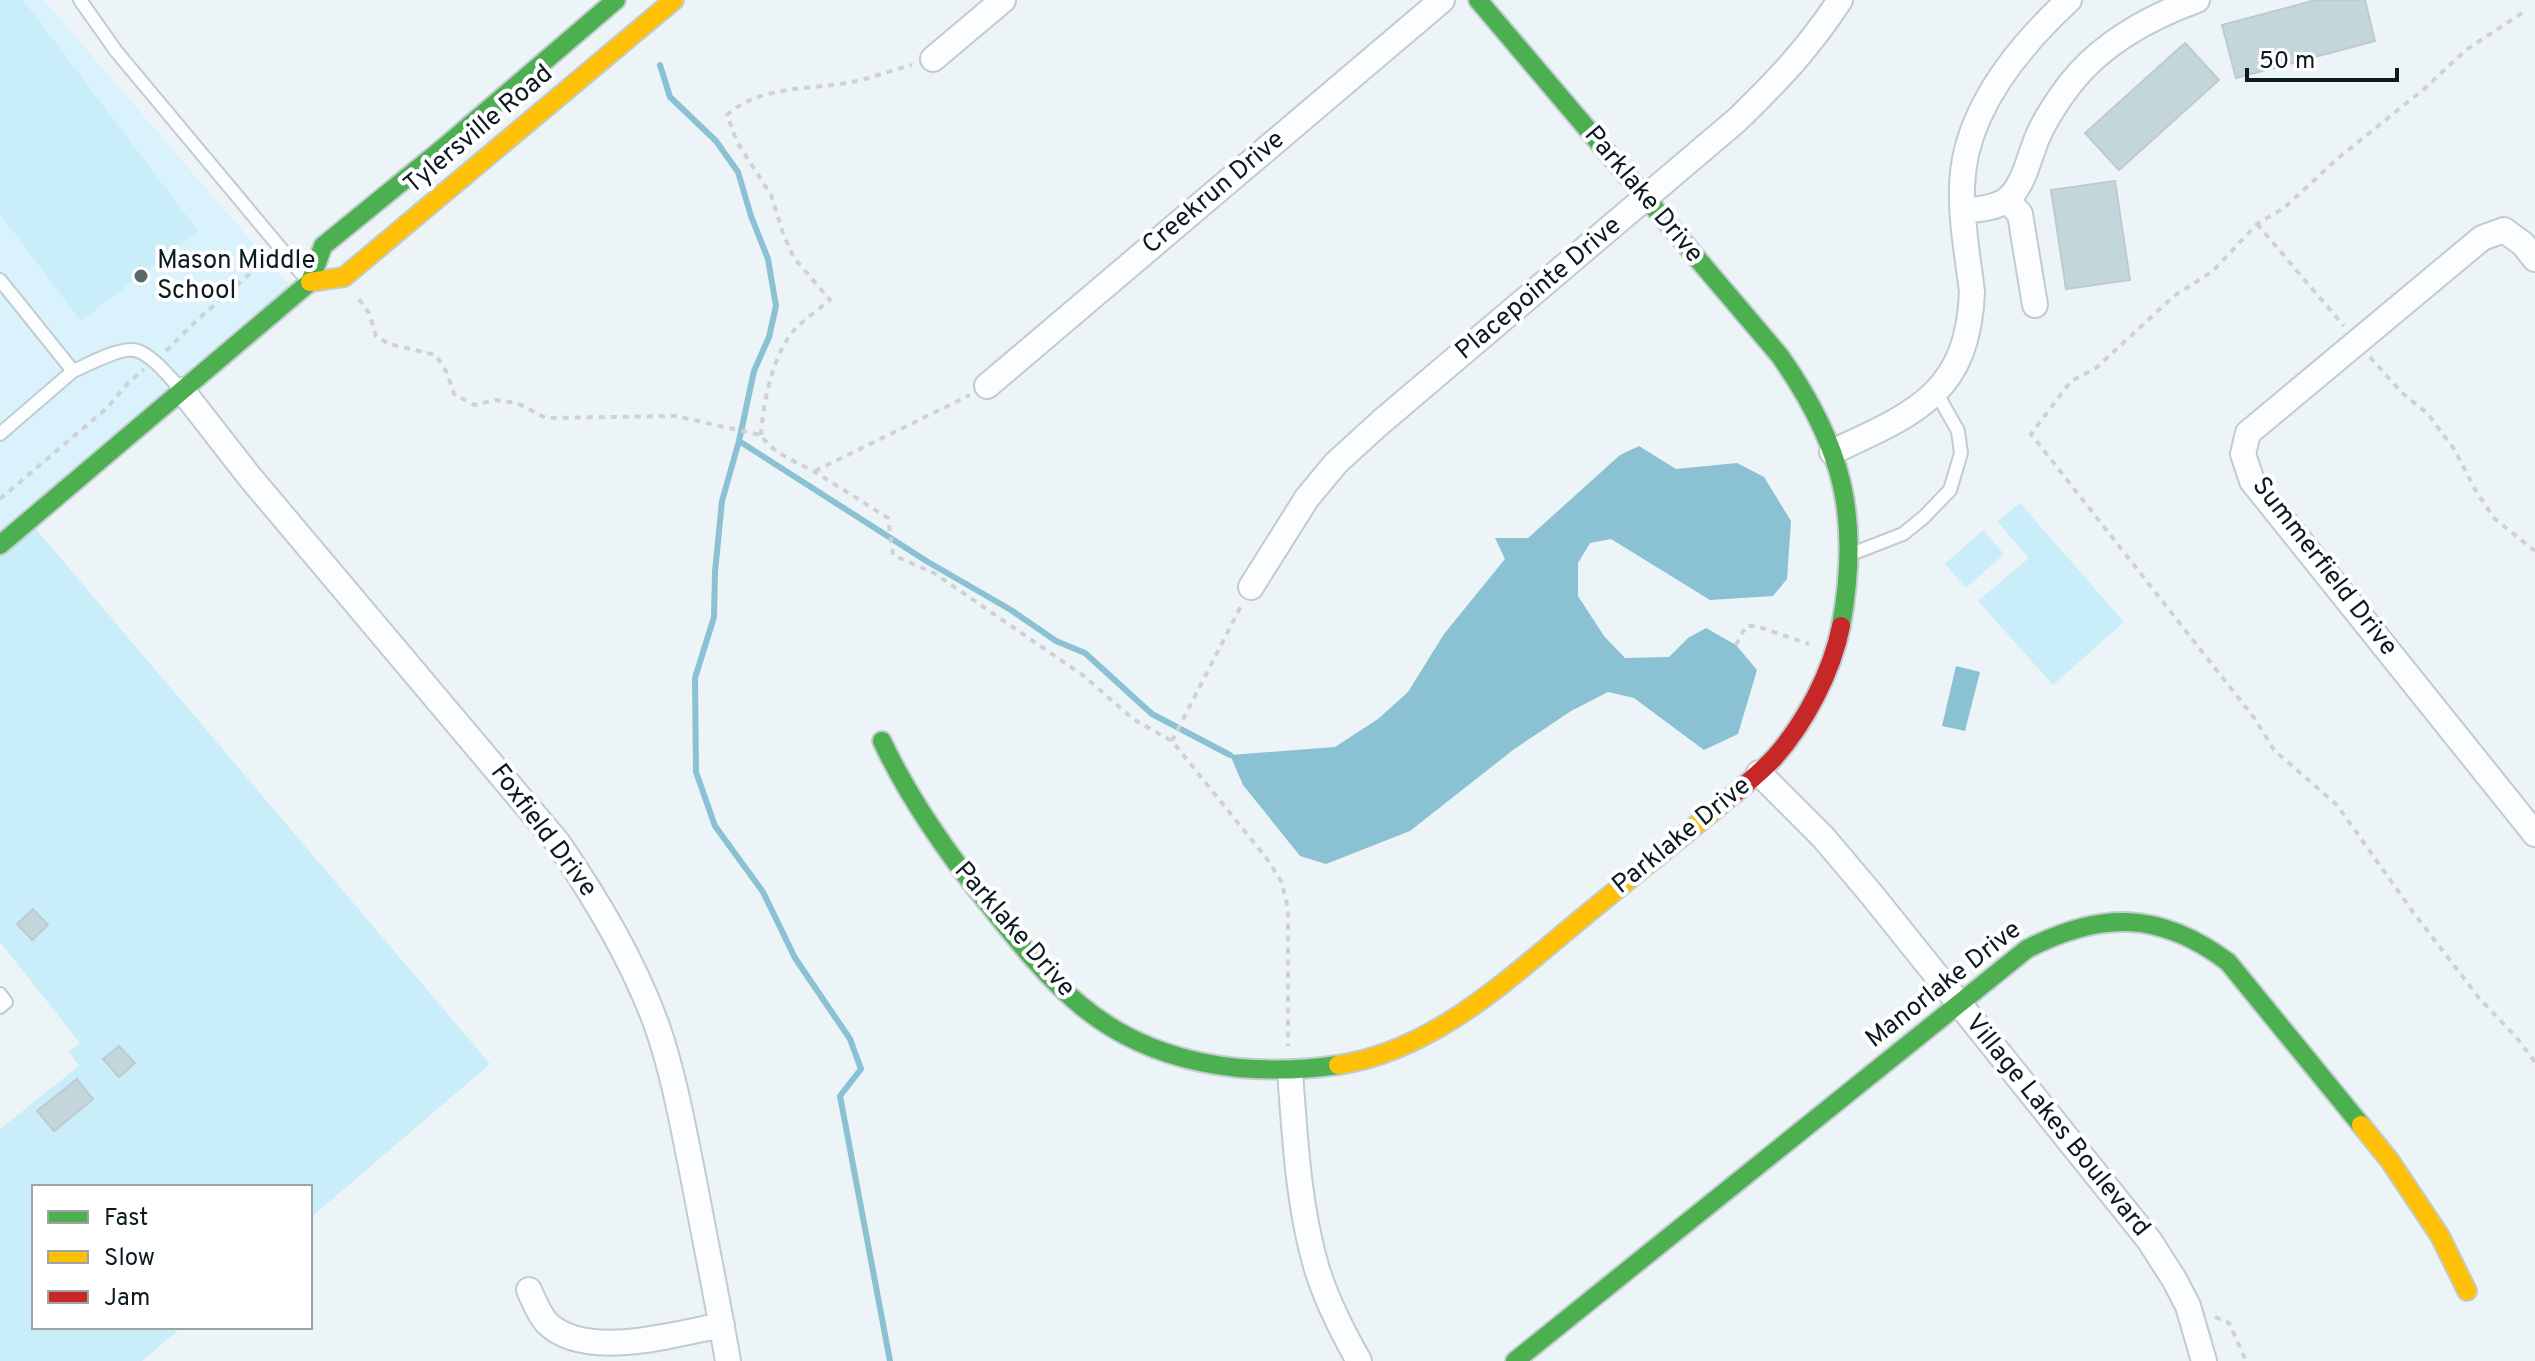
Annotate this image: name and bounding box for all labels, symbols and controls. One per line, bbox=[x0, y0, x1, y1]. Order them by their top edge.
scale bar bbox=[2247, 32, 2397, 82]
text: 50 m bbox=[2259, 47, 2315, 77]
street label: Tylersville Road bbox=[398, 58, 560, 202]
street label: Parklake Drive bbox=[1576, 120, 1710, 270]
street label: Creekrun Drive bbox=[1136, 124, 1292, 262]
street label: Placepointe Drive bbox=[1449, 210, 1629, 368]
place label: Mason Middle School bbox=[157, 245, 315, 308]
marker: Mason Middle School bbox=[132, 267, 150, 285]
street label: Summerfield Drive bbox=[2244, 471, 2404, 663]
street label: Foxfield Drive bbox=[482, 758, 604, 904]
street label: Parklake Drive bbox=[1606, 770, 1758, 902]
street label: Parklake Drive bbox=[946, 855, 1082, 1005]
street label: Manorlake Drive bbox=[1859, 914, 2029, 1056]
street label: Village Lakes Boulevard bbox=[1957, 1008, 2157, 1244]
legend bbox=[32, 1185, 312, 1329]
text: Fast bbox=[104, 1204, 148, 1234]
text: Slow bbox=[104, 1244, 155, 1274]
text: Jam bbox=[104, 1284, 150, 1314]

